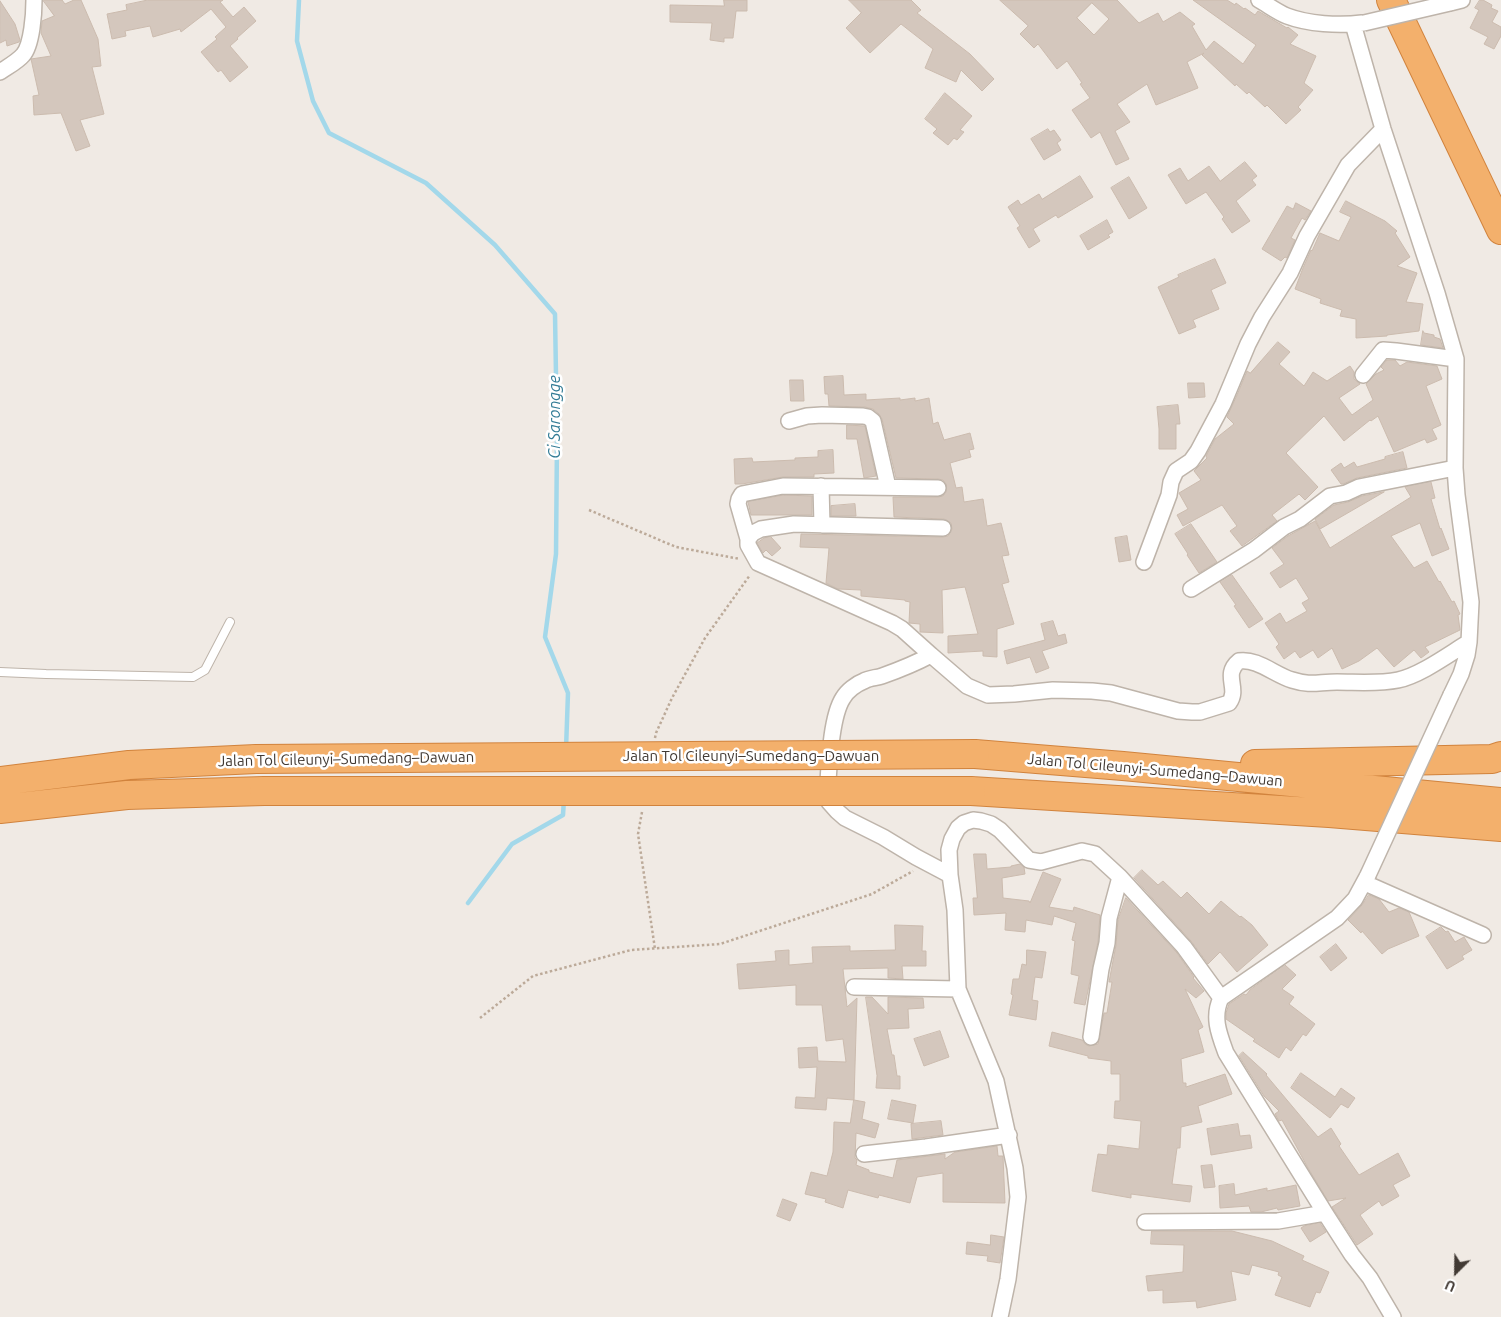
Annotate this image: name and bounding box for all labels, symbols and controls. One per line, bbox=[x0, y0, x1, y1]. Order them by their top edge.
water label: Ci Sarongge bbox=[545, 375, 565, 459]
street label: Jalan Tol Cileunyi–Sumedang–Dawuan bbox=[623, 747, 879, 765]
street label: Jalan Tol Cileunyi–Sumedang–Dawuan bbox=[218, 748, 474, 770]
street label: Jalan Tol Cileunyi–Sumedang–Dawuan bbox=[1026, 750, 1284, 790]
north arrow bbox=[1431, 1247, 1481, 1297]
text: U bbox=[1442, 1277, 1458, 1295]

